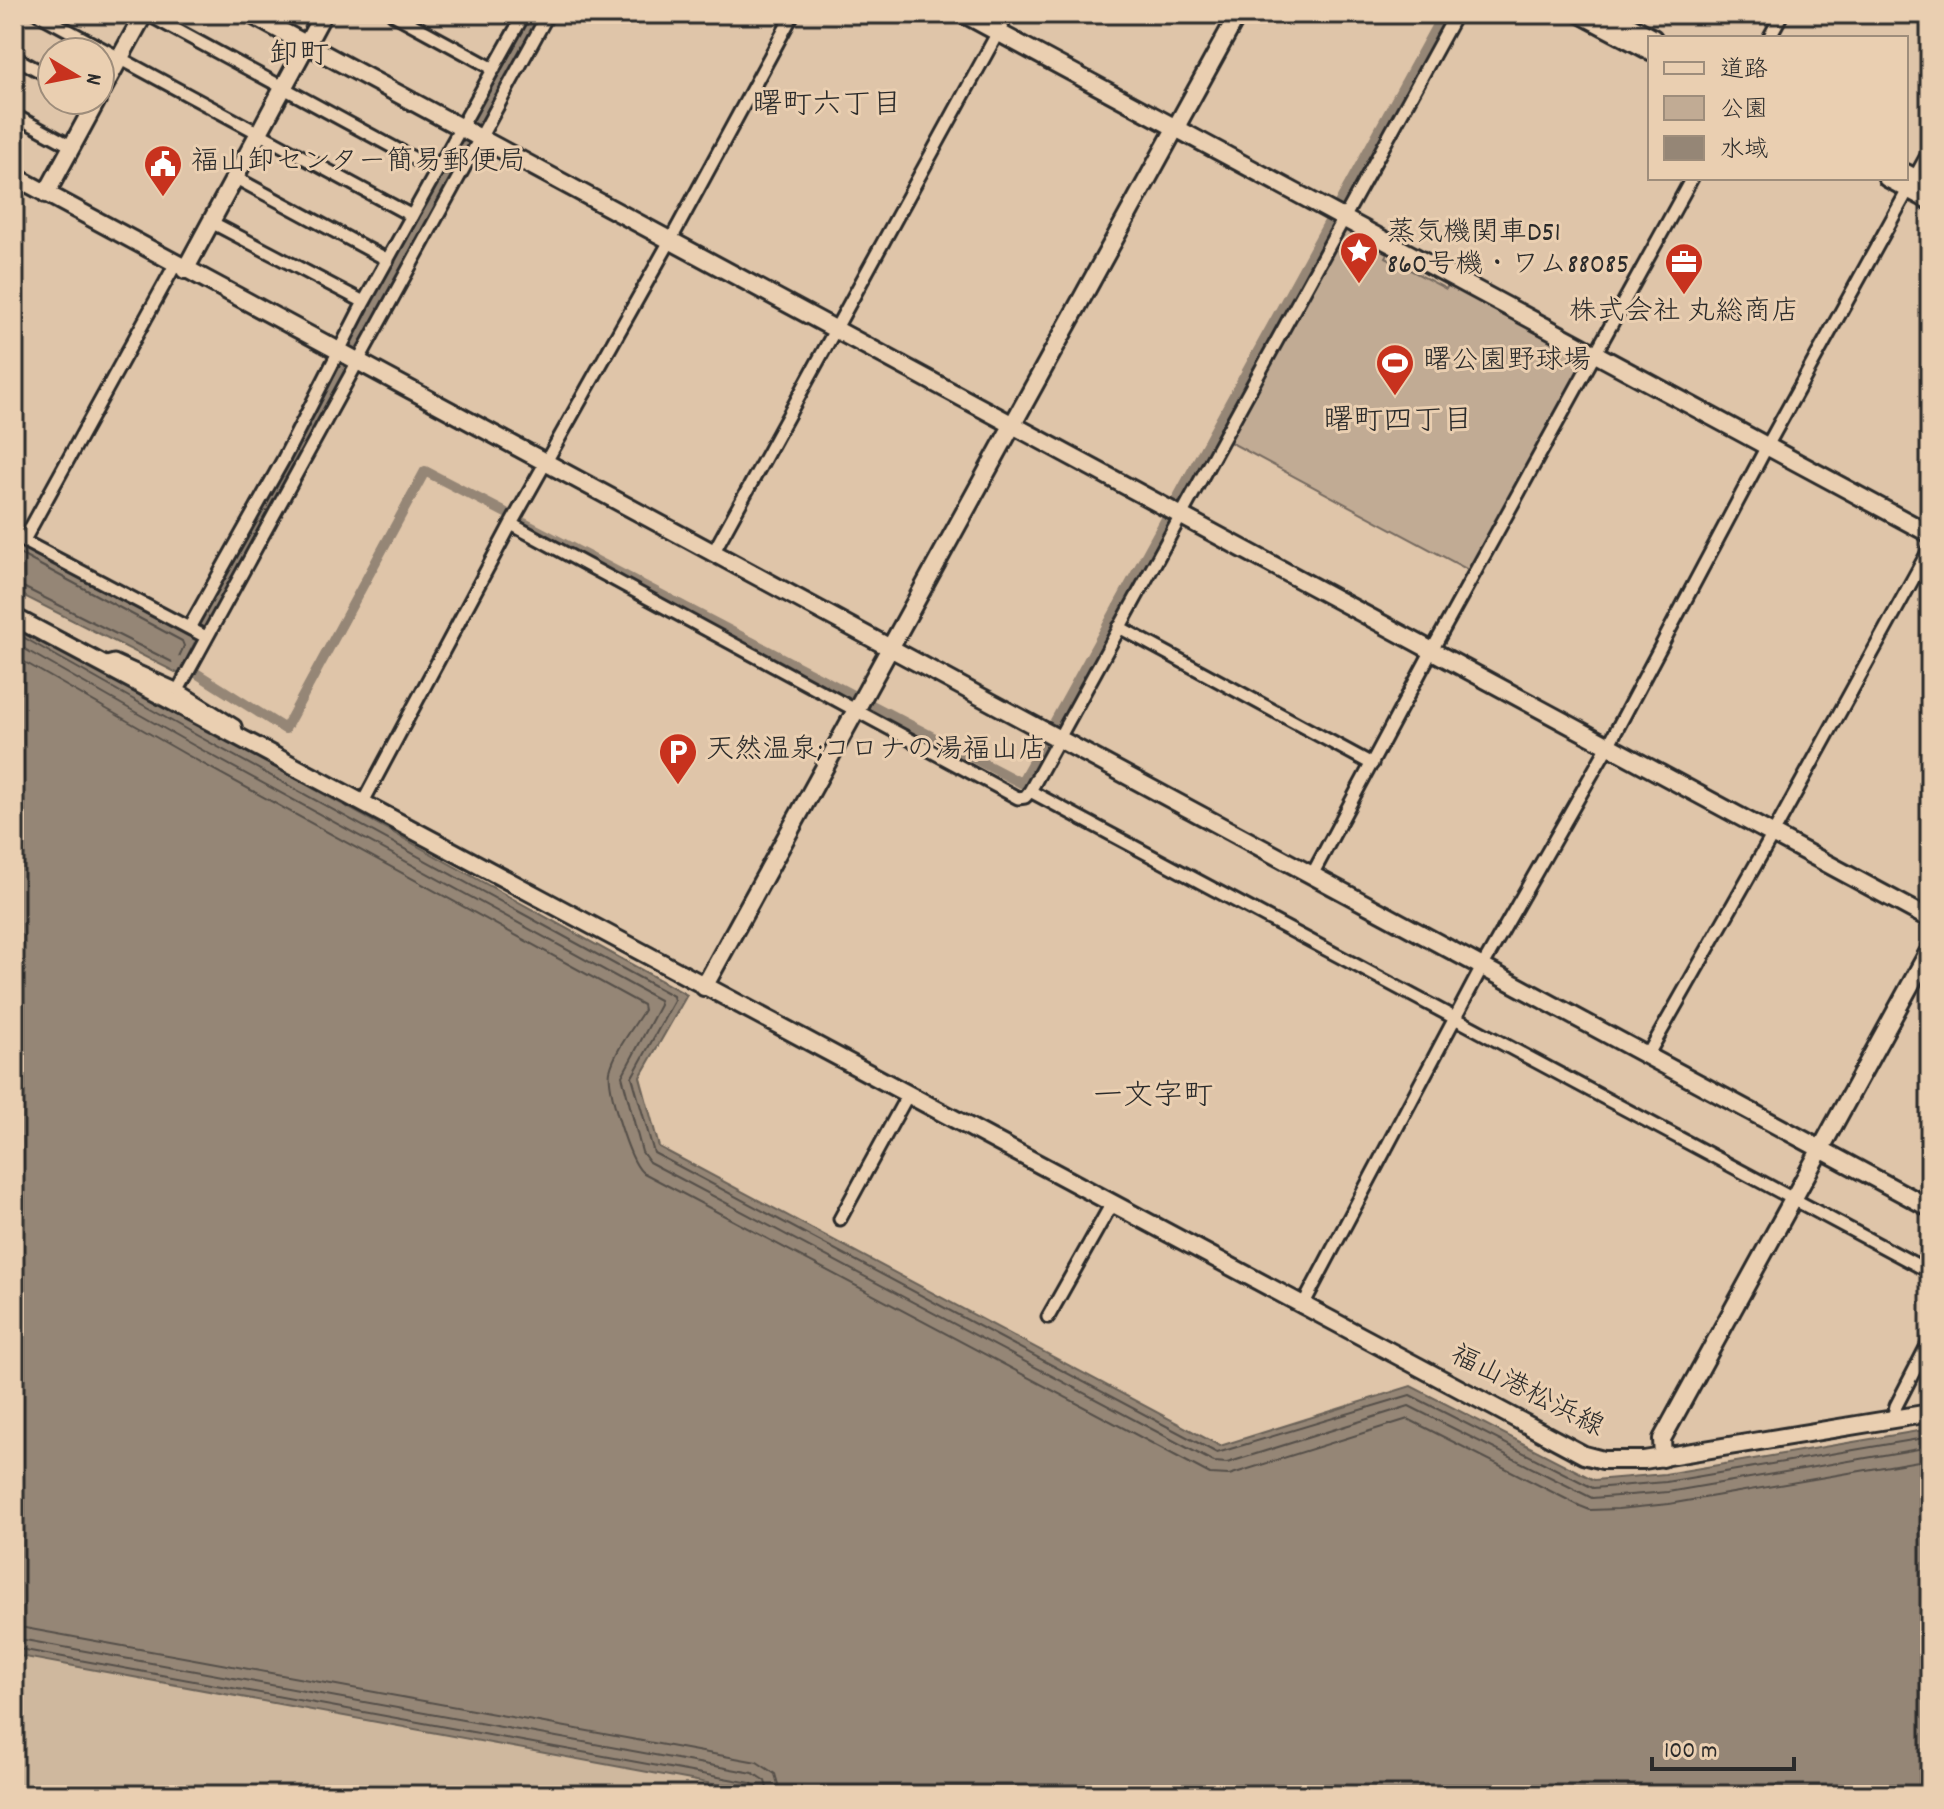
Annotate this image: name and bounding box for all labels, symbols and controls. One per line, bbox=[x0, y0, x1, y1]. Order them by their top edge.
north arrow bbox=[36, 36, 116, 116]
district label: 卸町 bbox=[269, 36, 329, 79]
legend bbox=[1648, 36, 1908, 180]
text: 道路 bbox=[1720, 54, 1768, 88]
text: N bbox=[76, 71, 108, 87]
district label: 曙町六丁目 bbox=[752, 86, 902, 129]
text: 公園 bbox=[1720, 94, 1768, 128]
text: 水域 bbox=[1720, 134, 1768, 168]
public building icon: 福山卸センター簡易郵便局 bbox=[142, 143, 184, 198]
place label: 福山卸センター簡易郵便局 bbox=[191, 144, 526, 184]
place label: 蒸気機関車D51 860号機・ワム88085 bbox=[1387, 215, 1629, 287]
place icon: 蒸気機関車D51 860号機・ワム88085 bbox=[1338, 230, 1380, 285]
office icon: 株式会社 丸総商店 bbox=[1663, 241, 1705, 296]
place label: 株式会社 丸総商店 bbox=[1569, 294, 1799, 334]
sports icon: 曙公園野球場 bbox=[1374, 342, 1416, 397]
place label: 曙公園野球場 bbox=[1423, 343, 1591, 383]
district label: 曙町四丁目 bbox=[1323, 402, 1473, 445]
parking icon: 天然温泉;コロナの湯福山店 bbox=[657, 731, 699, 786]
place label: 天然温泉;コロナの湯福山店 bbox=[706, 732, 1046, 772]
district label: 一文字町 bbox=[1093, 1077, 1213, 1120]
street label: 福山港松浜線 bbox=[1442, 1337, 1610, 1449]
scale bar bbox=[1652, 1721, 1794, 1771]
text: 100 m bbox=[1664, 1735, 1717, 1769]

